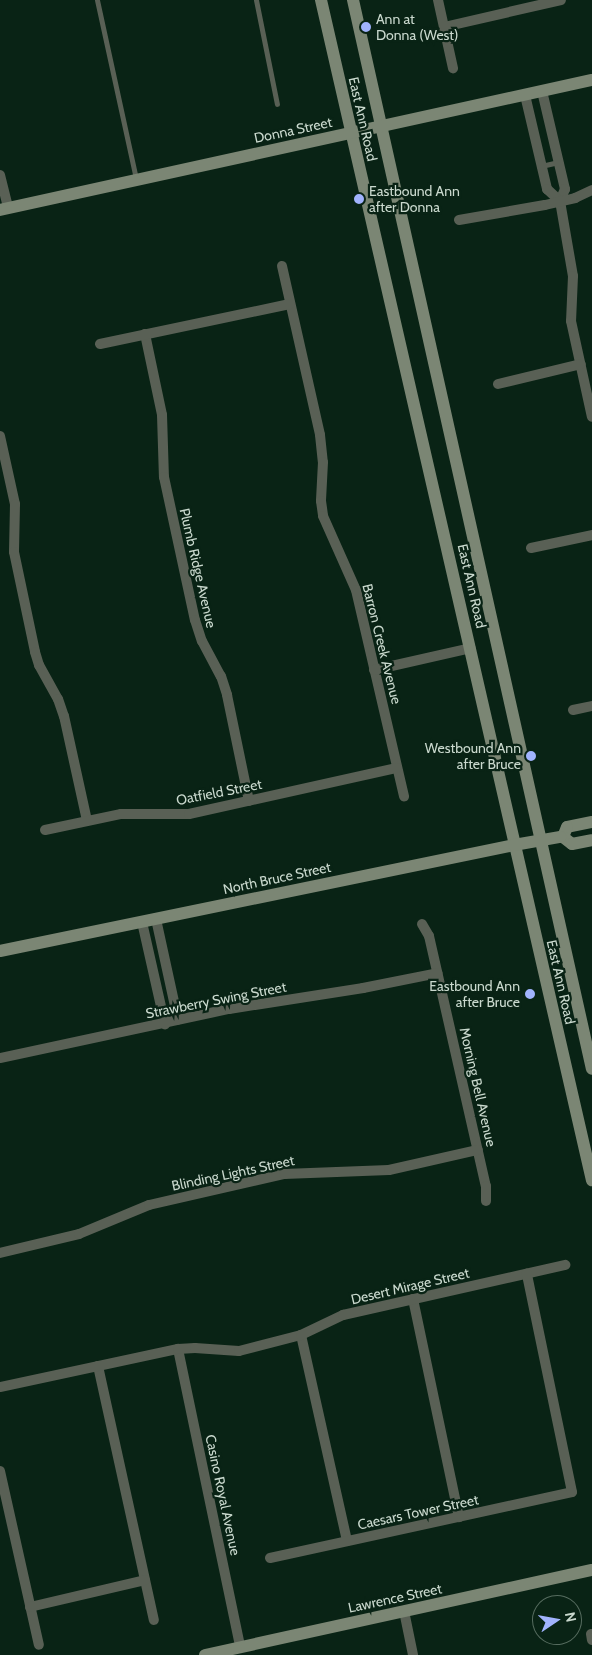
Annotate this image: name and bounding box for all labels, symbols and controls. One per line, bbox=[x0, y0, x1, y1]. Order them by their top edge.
place label: Ann at Donna (West) bbox=[376, 11, 458, 44]
marker: Ann at Donna (West) bbox=[360, 21, 372, 33]
street label: East Ann Road bbox=[345, 75, 381, 163]
street label: Donna Street bbox=[252, 114, 334, 146]
place label: Eastbound Ann after Donna bbox=[369, 183, 460, 216]
marker: Eastbound Ann after Donna bbox=[353, 193, 365, 205]
street label: Plumb Ridge Avenue bbox=[176, 506, 220, 630]
street label: East Ann Road bbox=[454, 542, 490, 630]
street label: Barron Creek Avenue bbox=[359, 582, 405, 706]
place label: Westbound Ann after Bruce bbox=[425, 740, 521, 772]
marker: Westbound Ann after Bruce bbox=[525, 750, 537, 762]
street label: Oatfield Street bbox=[175, 775, 263, 809]
street label: North Bruce Street bbox=[222, 858, 332, 898]
street label: East Ann Road bbox=[543, 938, 579, 1026]
street label: Strawberry Swing Street bbox=[144, 978, 288, 1022]
place label: Eastbound Ann after Bruce bbox=[429, 978, 520, 1010]
marker: Eastbound Ann after Bruce bbox=[524, 988, 536, 1000]
street label: Morning Bell Avenue bbox=[456, 1026, 500, 1148]
street label: Blinding Lights Street bbox=[170, 1152, 296, 1194]
street label: Desert Mirage Street bbox=[349, 1264, 471, 1308]
street label: Casino Royal Avenue bbox=[202, 1433, 244, 1557]
street label: Caesars Tower Street bbox=[356, 1491, 480, 1533]
street label: Lawrence Street bbox=[347, 1580, 443, 1616]
north arrow bbox=[532, 1595, 582, 1645]
text: N bbox=[561, 1610, 581, 1624]

